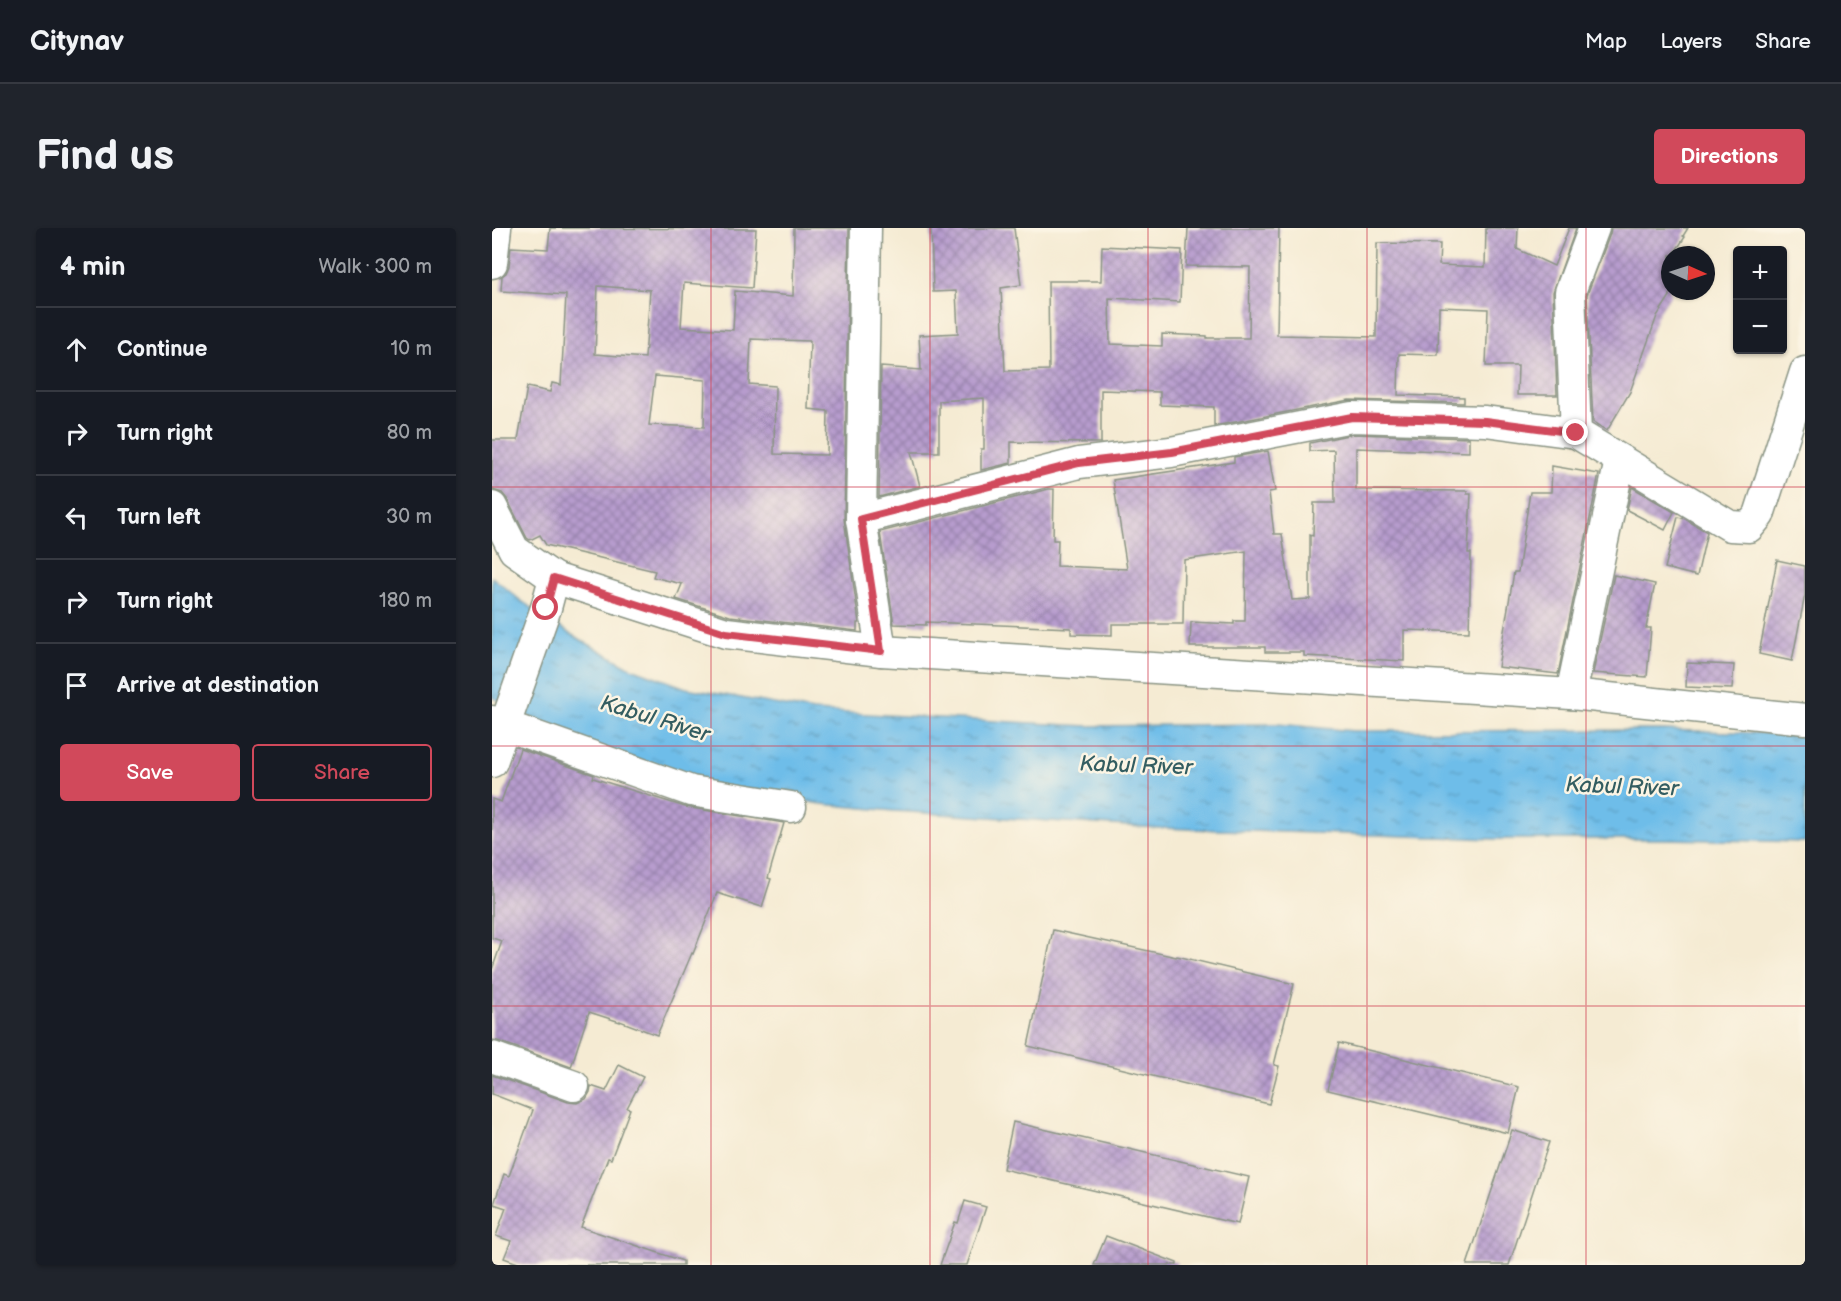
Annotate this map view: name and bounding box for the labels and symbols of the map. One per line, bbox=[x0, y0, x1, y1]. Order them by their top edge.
north arrow bbox=[1661, 246, 1715, 300]
route end bbox=[1562, 419, 1588, 445]
route start bbox=[532, 594, 558, 620]
water label: Kabul River bbox=[597, 690, 715, 749]
water label: Kabul River bbox=[1079, 751, 1195, 782]
water label: Kabul River bbox=[1565, 772, 1681, 803]

